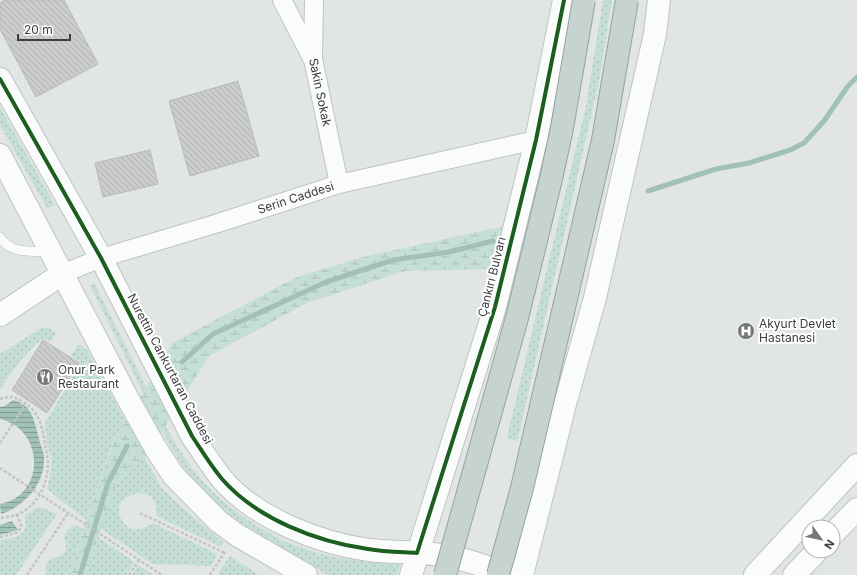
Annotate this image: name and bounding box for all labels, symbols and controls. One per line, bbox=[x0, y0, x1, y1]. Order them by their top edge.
scale bar bbox=[18, 16, 70, 42]
text: 20 m bbox=[24, 22, 53, 37]
street label: Sakin Sokak bbox=[306, 57, 335, 128]
street label: Serin Caddesi bbox=[256, 178, 336, 217]
street label: Çankırı Bulvarı bbox=[474, 235, 509, 318]
street label: Nurettin Cankurtaran Caddesi bbox=[124, 291, 217, 447]
place label: Akyurt Devlet Hastanesi bbox=[759, 316, 836, 345]
hospital icon: Akyurt Devlet Hastanesi bbox=[736, 321, 756, 341]
place label: Onur Park Restaurant bbox=[58, 362, 119, 391]
restaurant icon: Onur Park Restaurant bbox=[35, 367, 55, 387]
north arrow bbox=[801, 519, 841, 559]
text: N bbox=[821, 537, 838, 552]

